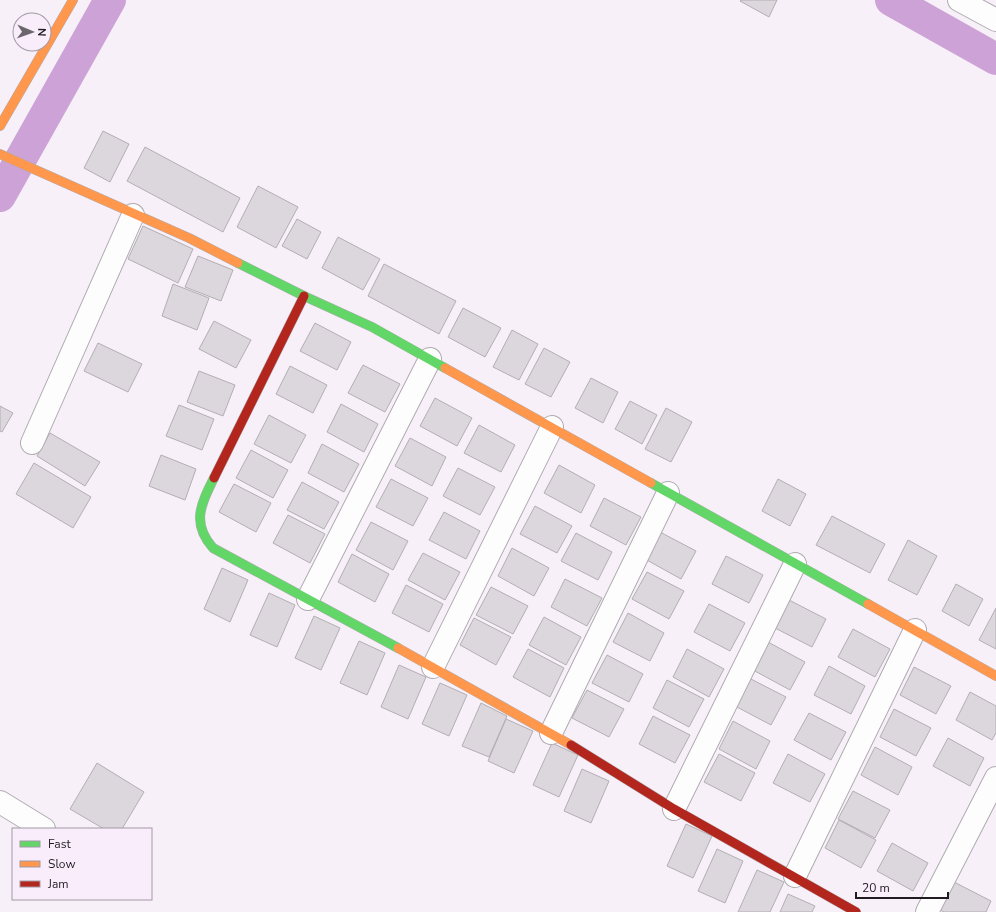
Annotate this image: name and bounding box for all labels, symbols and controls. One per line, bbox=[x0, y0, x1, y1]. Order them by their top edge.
north arrow bbox=[12, 12, 52, 52]
text: N bbox=[34, 28, 49, 37]
legend bbox=[12, 828, 152, 900]
text: Fast bbox=[48, 836, 71, 852]
text: Slow bbox=[48, 856, 76, 872]
scale bar bbox=[856, 874, 948, 900]
text: Jam bbox=[47, 876, 69, 892]
text: 20 m bbox=[862, 880, 890, 896]

